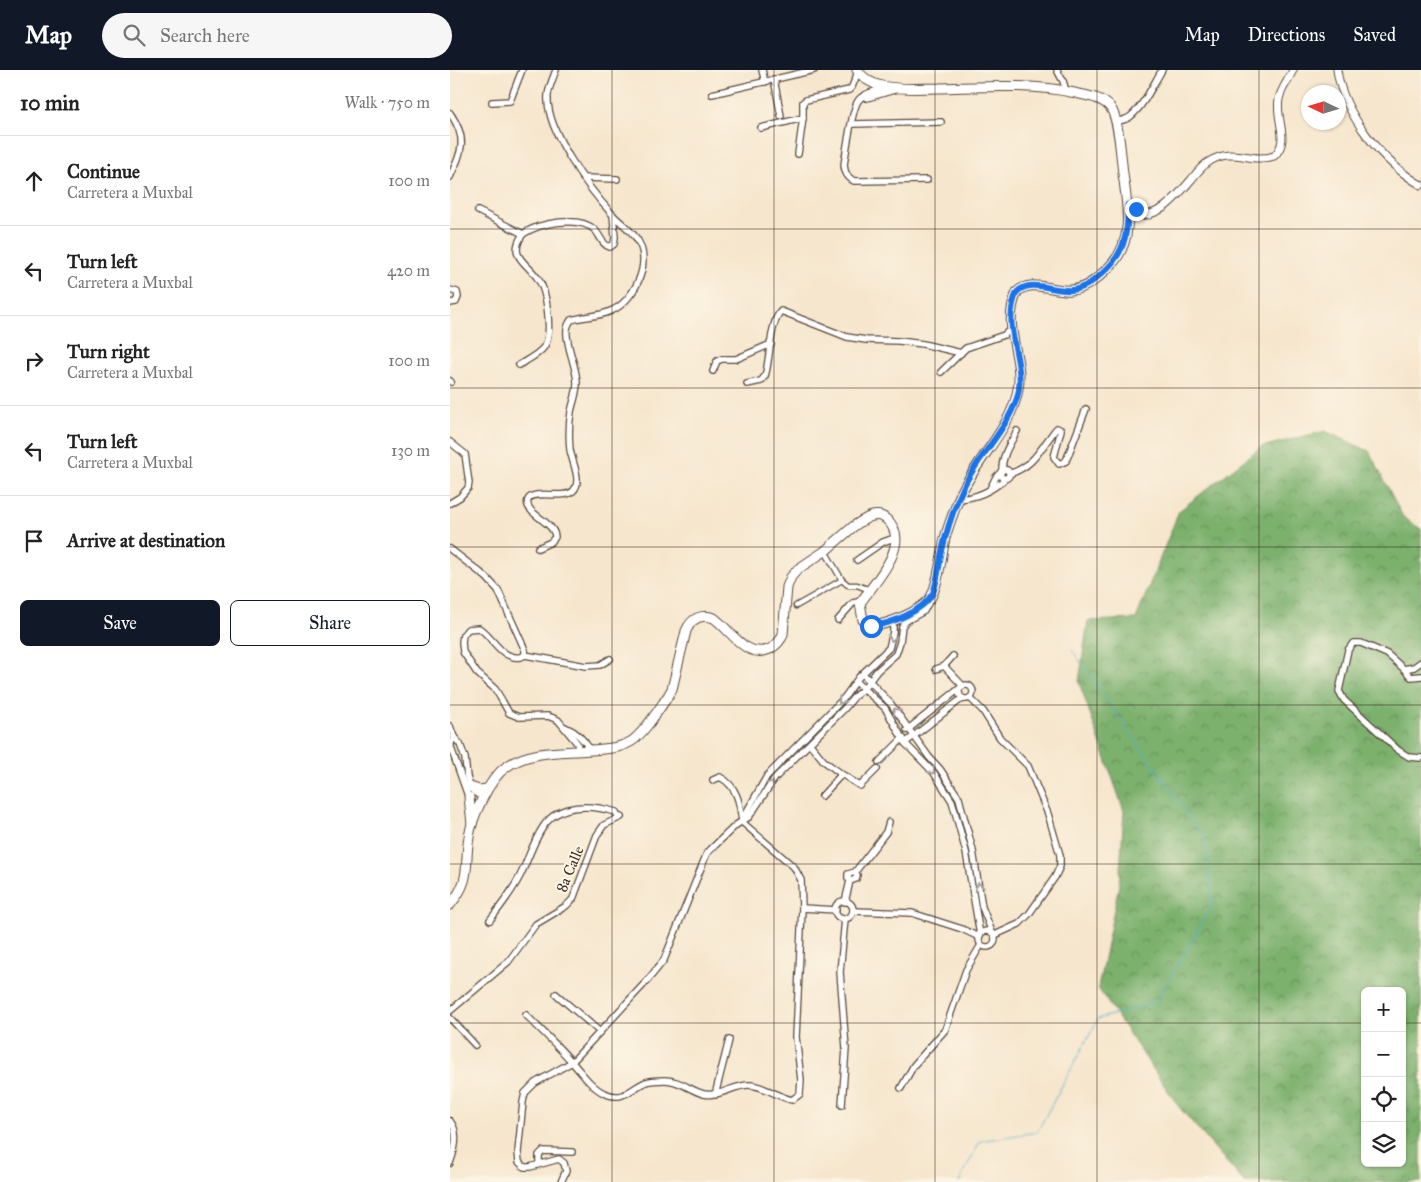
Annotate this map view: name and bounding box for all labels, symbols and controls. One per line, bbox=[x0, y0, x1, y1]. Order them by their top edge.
search box bbox=[102, 13, 452, 58]
text: Map bbox=[25, 20, 72, 50]
icon: search bbox=[120, 21, 148, 49]
text: Search here bbox=[160, 24, 250, 47]
text: Map bbox=[1184, 24, 1220, 46]
text: Directions bbox=[1248, 24, 1325, 46]
text: Saved bbox=[1353, 24, 1396, 46]
north arrow bbox=[1301, 85, 1346, 130]
text: 10 min bbox=[20, 90, 80, 116]
text: Walk · 750 m bbox=[345, 93, 430, 112]
text: Continue bbox=[67, 160, 140, 183]
icon: ahead bbox=[20, 167, 48, 195]
text: 100 m bbox=[388, 171, 430, 190]
text: Carretera a Muxbal bbox=[67, 183, 193, 202]
route end bbox=[1125, 198, 1148, 221]
text: Turn left bbox=[67, 250, 137, 273]
icon: left bbox=[20, 257, 48, 285]
text: 420 m bbox=[387, 261, 430, 280]
text: Carretera a Muxbal bbox=[67, 273, 193, 292]
text: Turn right bbox=[67, 340, 150, 363]
icon: right bbox=[20, 347, 48, 375]
text: 100 m bbox=[388, 351, 430, 370]
text: Carretera a Muxbal bbox=[67, 363, 193, 382]
text: Turn left bbox=[67, 430, 137, 453]
icon: left bbox=[20, 437, 48, 465]
text: 130 m bbox=[391, 441, 430, 460]
text: Carretera a Muxbal bbox=[67, 453, 193, 472]
icon: arrive bbox=[20, 527, 48, 555]
text: Arrive at destination bbox=[67, 529, 225, 552]
button: Save bbox=[20, 600, 220, 646]
button: Share bbox=[230, 600, 430, 646]
route start bbox=[860, 615, 883, 638]
one-way arrow bbox=[887, 633, 897, 642]
one-way arrow bbox=[837, 696, 846, 705]
one-way arrow bbox=[893, 707, 902, 717]
one-way arrow bbox=[926, 766, 935, 775]
one-way arrow bbox=[766, 781, 774, 790]
street label: 8a Calle bbox=[552, 843, 588, 895]
one-way arrow bbox=[974, 881, 984, 890]
map controls bbox=[1361, 987, 1406, 1167]
button: + bbox=[1361, 987, 1406, 1032]
button: − bbox=[1361, 1032, 1406, 1077]
button: locate bbox=[1361, 1077, 1406, 1122]
button: layers bbox=[1361, 1122, 1406, 1167]

